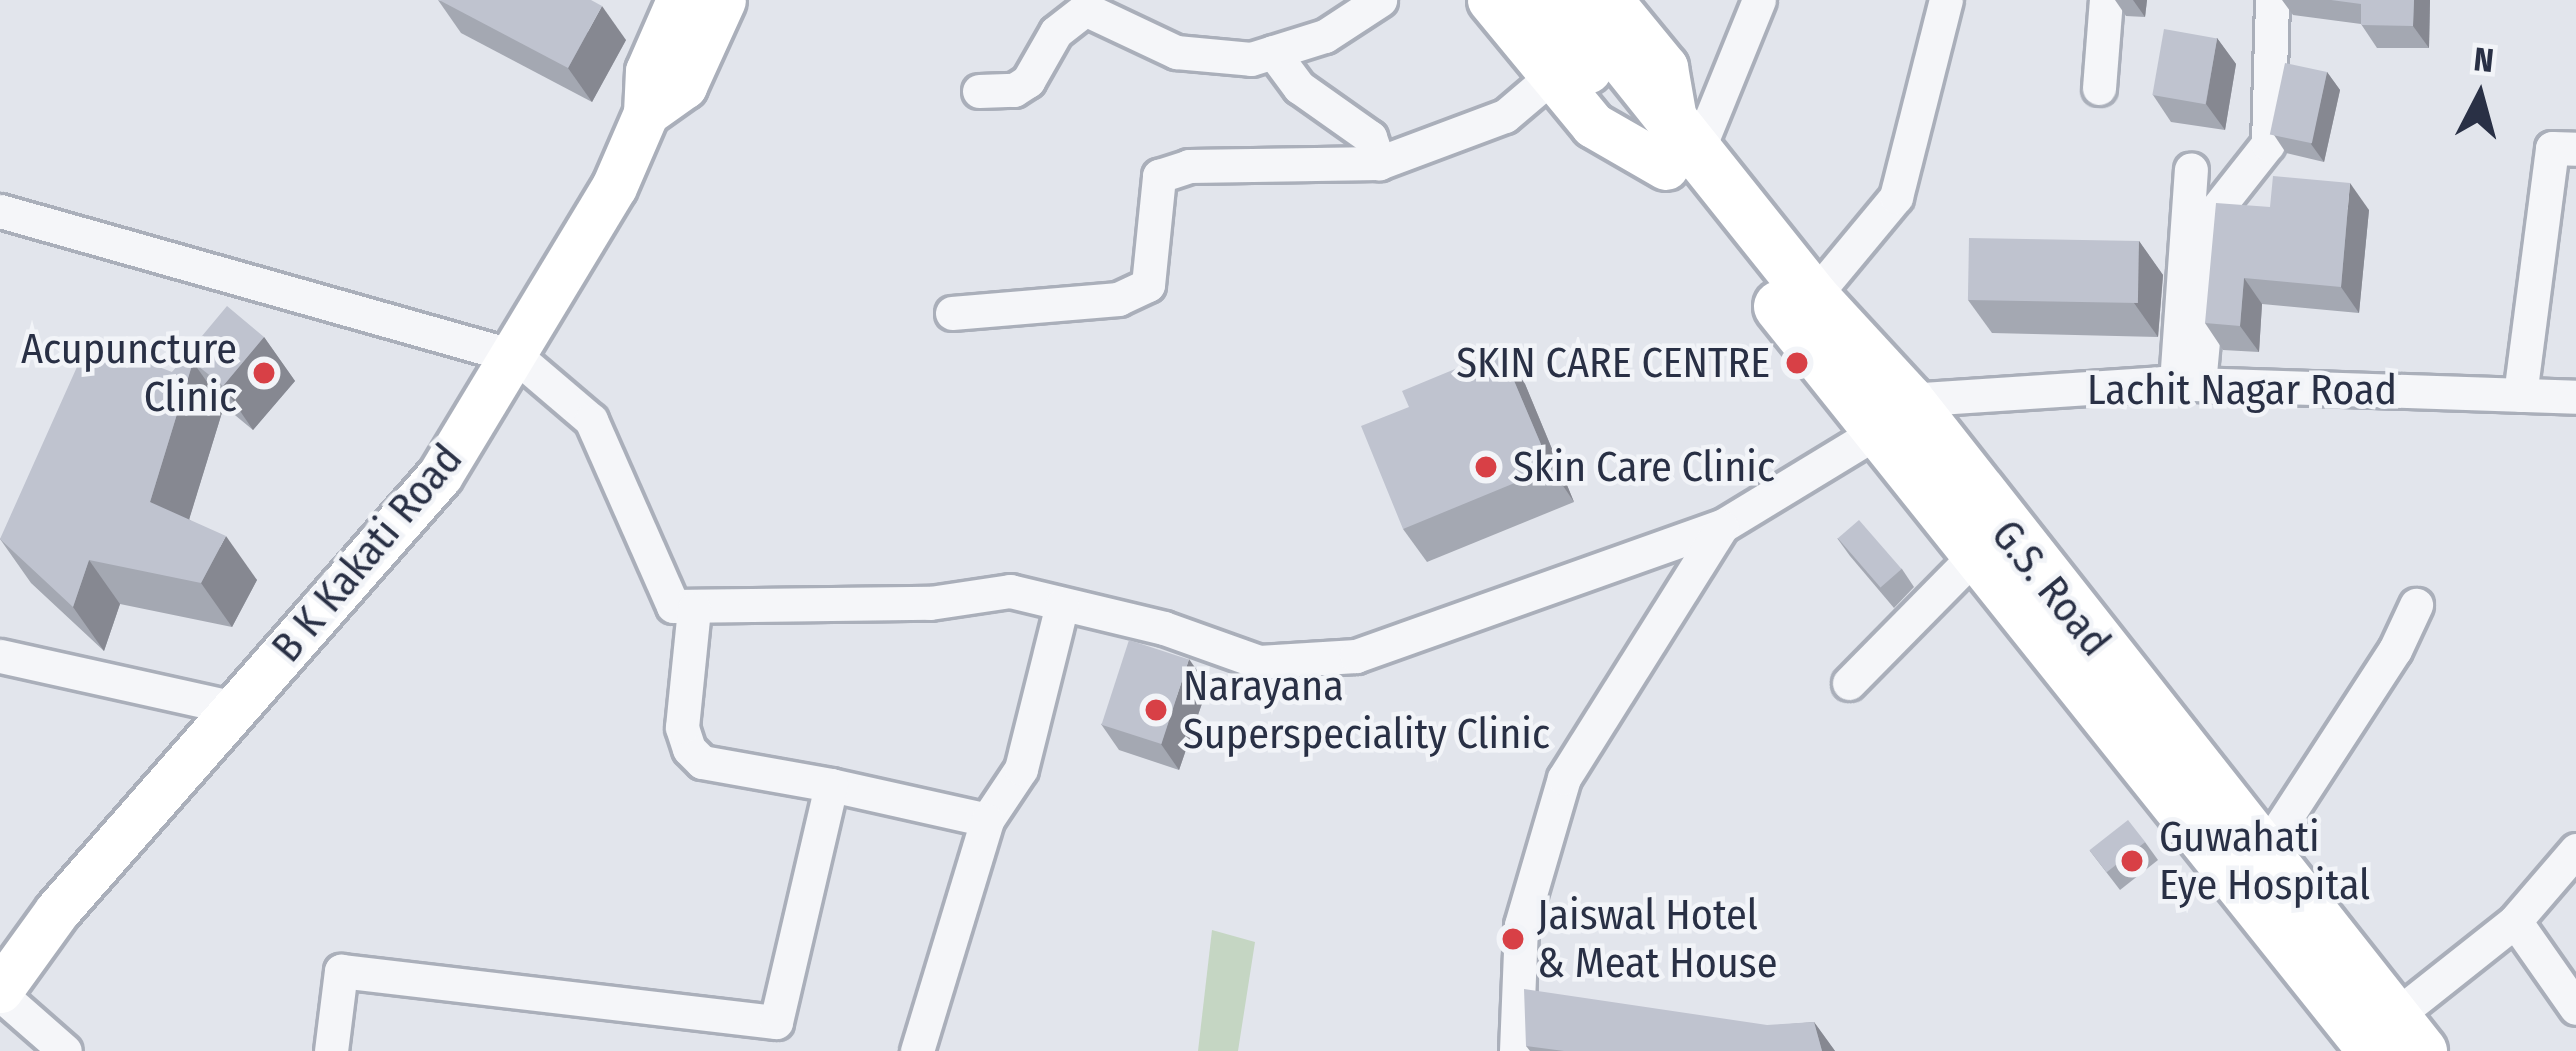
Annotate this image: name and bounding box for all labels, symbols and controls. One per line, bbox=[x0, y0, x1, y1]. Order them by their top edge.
north arrow bbox=[2420, 36, 2540, 156]
text: N bbox=[2472, 39, 2496, 81]
place label: Acupuncture Clinic bbox=[21, 324, 237, 422]
place label: SKIN CARE CENTRE bbox=[1456, 338, 1770, 388]
marker: SKIN CARE CENTRE bbox=[1781, 347, 1813, 379]
marker: Acupuncture Clinic bbox=[248, 357, 280, 389]
street label: Lachit Nagar Road bbox=[2087, 365, 2397, 415]
street label: B K Kakati Road bbox=[261, 434, 473, 672]
place label: Skin Care Clinic bbox=[1513, 442, 1775, 492]
marker: Skin Care Clinic bbox=[1470, 451, 1502, 483]
street label: G.S. Road bbox=[1981, 510, 2121, 666]
place label: Narayana Superspeciality Clinic bbox=[1183, 661, 1550, 760]
marker: Narayana Superspeciality Clinic bbox=[1140, 694, 1172, 726]
place label: Guwahati Eye Hospital bbox=[2159, 812, 2370, 910]
marker: Guwahati Eye Hospital bbox=[2116, 845, 2148, 877]
place label: Jaiswal Hotel & Meat House bbox=[1537, 890, 1777, 988]
marker: Jaiswal Hotel & Meat House bbox=[1500, 926, 1526, 952]

